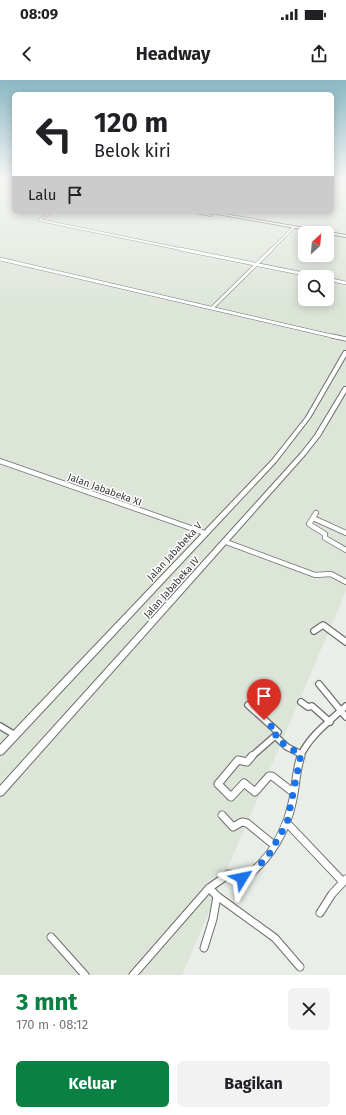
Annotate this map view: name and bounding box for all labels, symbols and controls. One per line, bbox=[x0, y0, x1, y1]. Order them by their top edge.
text: 08:09 bbox=[20, 5, 58, 23]
icon: back bbox=[16, 43, 38, 65]
text: Headway bbox=[136, 43, 210, 65]
icon: share bbox=[308, 43, 330, 65]
text: 120 m bbox=[94, 106, 168, 139]
icon: left bbox=[28, 108, 80, 160]
text: Belok kiri bbox=[94, 140, 171, 162]
icon: arrive bbox=[64, 184, 86, 206]
text: Lalu bbox=[28, 186, 56, 204]
north arrow bbox=[298, 226, 334, 262]
map controls bbox=[298, 226, 334, 306]
button: search bbox=[298, 270, 334, 306]
street label: Jalan Jababeka XI bbox=[66, 471, 143, 509]
street label: Jalan Jababeka V bbox=[145, 520, 205, 583]
street label: Jalan Jababeka IV bbox=[141, 554, 203, 621]
pin bbox=[247, 679, 281, 720]
icon: arrive bbox=[253, 685, 275, 707]
position arrow bbox=[221, 857, 263, 899]
text: 3 mnt bbox=[16, 988, 78, 1016]
button: close bbox=[288, 988, 330, 1030]
text: 170 m · 08:12 bbox=[16, 1017, 88, 1032]
button: Keluar bbox=[16, 1061, 169, 1107]
button: Bagikan bbox=[177, 1061, 330, 1107]

